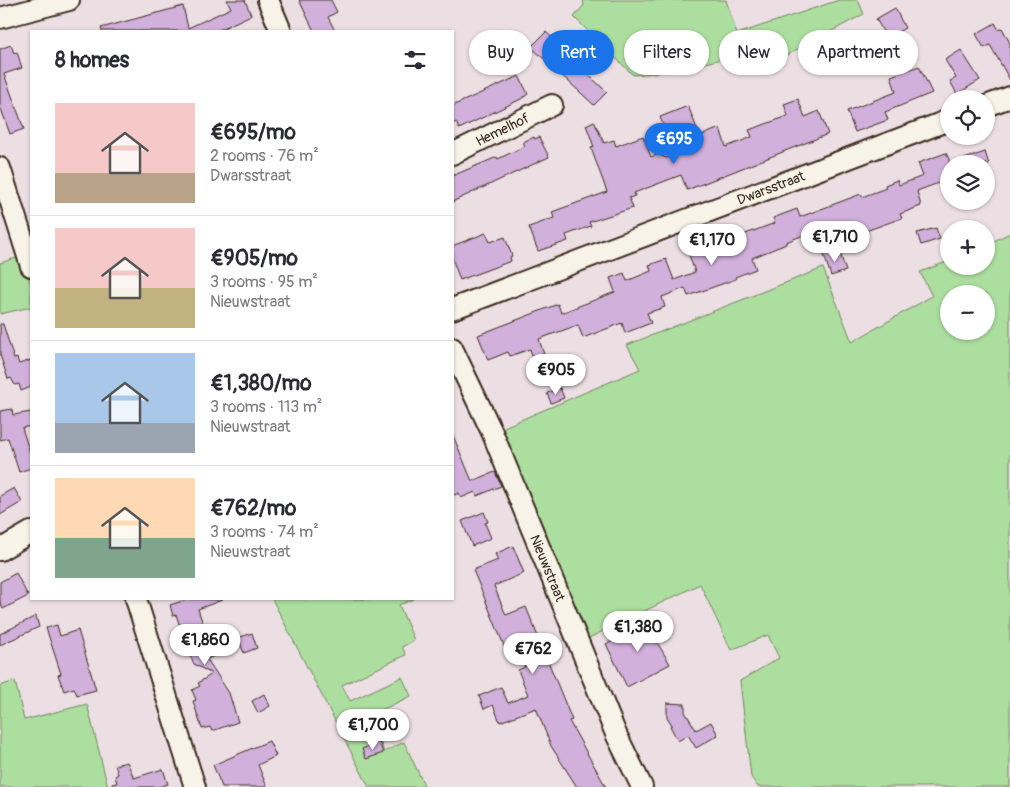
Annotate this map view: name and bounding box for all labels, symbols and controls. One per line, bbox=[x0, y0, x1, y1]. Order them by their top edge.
chip: Buy bbox=[469, 30, 532, 75]
chip: Rent bbox=[542, 30, 614, 75]
chip: Filters bbox=[624, 30, 709, 75]
chip: New bbox=[719, 30, 788, 75]
chip: Apartment bbox=[798, 30, 918, 75]
icon: filters bbox=[401, 46, 429, 74]
text: 8 homes bbox=[55, 47, 129, 74]
map controls bbox=[940, 90, 995, 340]
button: locate bbox=[940, 90, 995, 145]
street label: Hemelhof bbox=[473, 109, 532, 150]
text: €695/mo bbox=[210, 119, 296, 146]
pin: €695 bbox=[644, 122, 704, 165]
icon: home bbox=[95, 123, 155, 183]
text: €695 bbox=[656, 129, 692, 149]
text: 2 rooms · 76 m² bbox=[210, 146, 319, 166]
button: layers bbox=[940, 155, 995, 210]
text: Dwarsstraat bbox=[210, 166, 291, 186]
street label: Dwarsstraat bbox=[734, 167, 807, 208]
pin: €1,710 bbox=[794, 220, 876, 263]
button: + bbox=[940, 220, 995, 275]
pin: €1,170 bbox=[671, 224, 753, 266]
text: €1,710 bbox=[812, 227, 858, 247]
text: €1,170 bbox=[689, 230, 735, 250]
text: €905/mo bbox=[210, 245, 298, 272]
icon: home bbox=[95, 248, 155, 308]
text: 3 rooms · 95 m² bbox=[210, 272, 318, 292]
button: − bbox=[940, 285, 995, 340]
text: Nieuwstraat bbox=[210, 292, 291, 312]
pin: €905 bbox=[526, 354, 586, 396]
text: €905 bbox=[537, 360, 575, 380]
text: €1,380/mo bbox=[210, 370, 312, 397]
icon: home bbox=[95, 373, 155, 433]
text: 3 rooms · 113 m² bbox=[210, 397, 322, 417]
text: Nieuwstraat bbox=[210, 417, 291, 437]
text: €762/mo bbox=[210, 495, 296, 522]
icon: home bbox=[95, 498, 155, 558]
text: 3 rooms · 74 m² bbox=[210, 522, 319, 542]
street label: Nieuwstraat bbox=[527, 532, 569, 604]
text: Nieuwstraat bbox=[210, 542, 291, 562]
pin: €1,380 bbox=[597, 610, 679, 653]
text: €1,380 bbox=[614, 617, 662, 637]
pin: €1,860 bbox=[164, 624, 246, 666]
text: €1,860 bbox=[180, 630, 230, 650]
pin: €762 bbox=[503, 632, 563, 675]
text: €762 bbox=[514, 639, 552, 659]
pin: €1,700 bbox=[332, 708, 414, 751]
text: €1,700 bbox=[347, 715, 399, 735]

